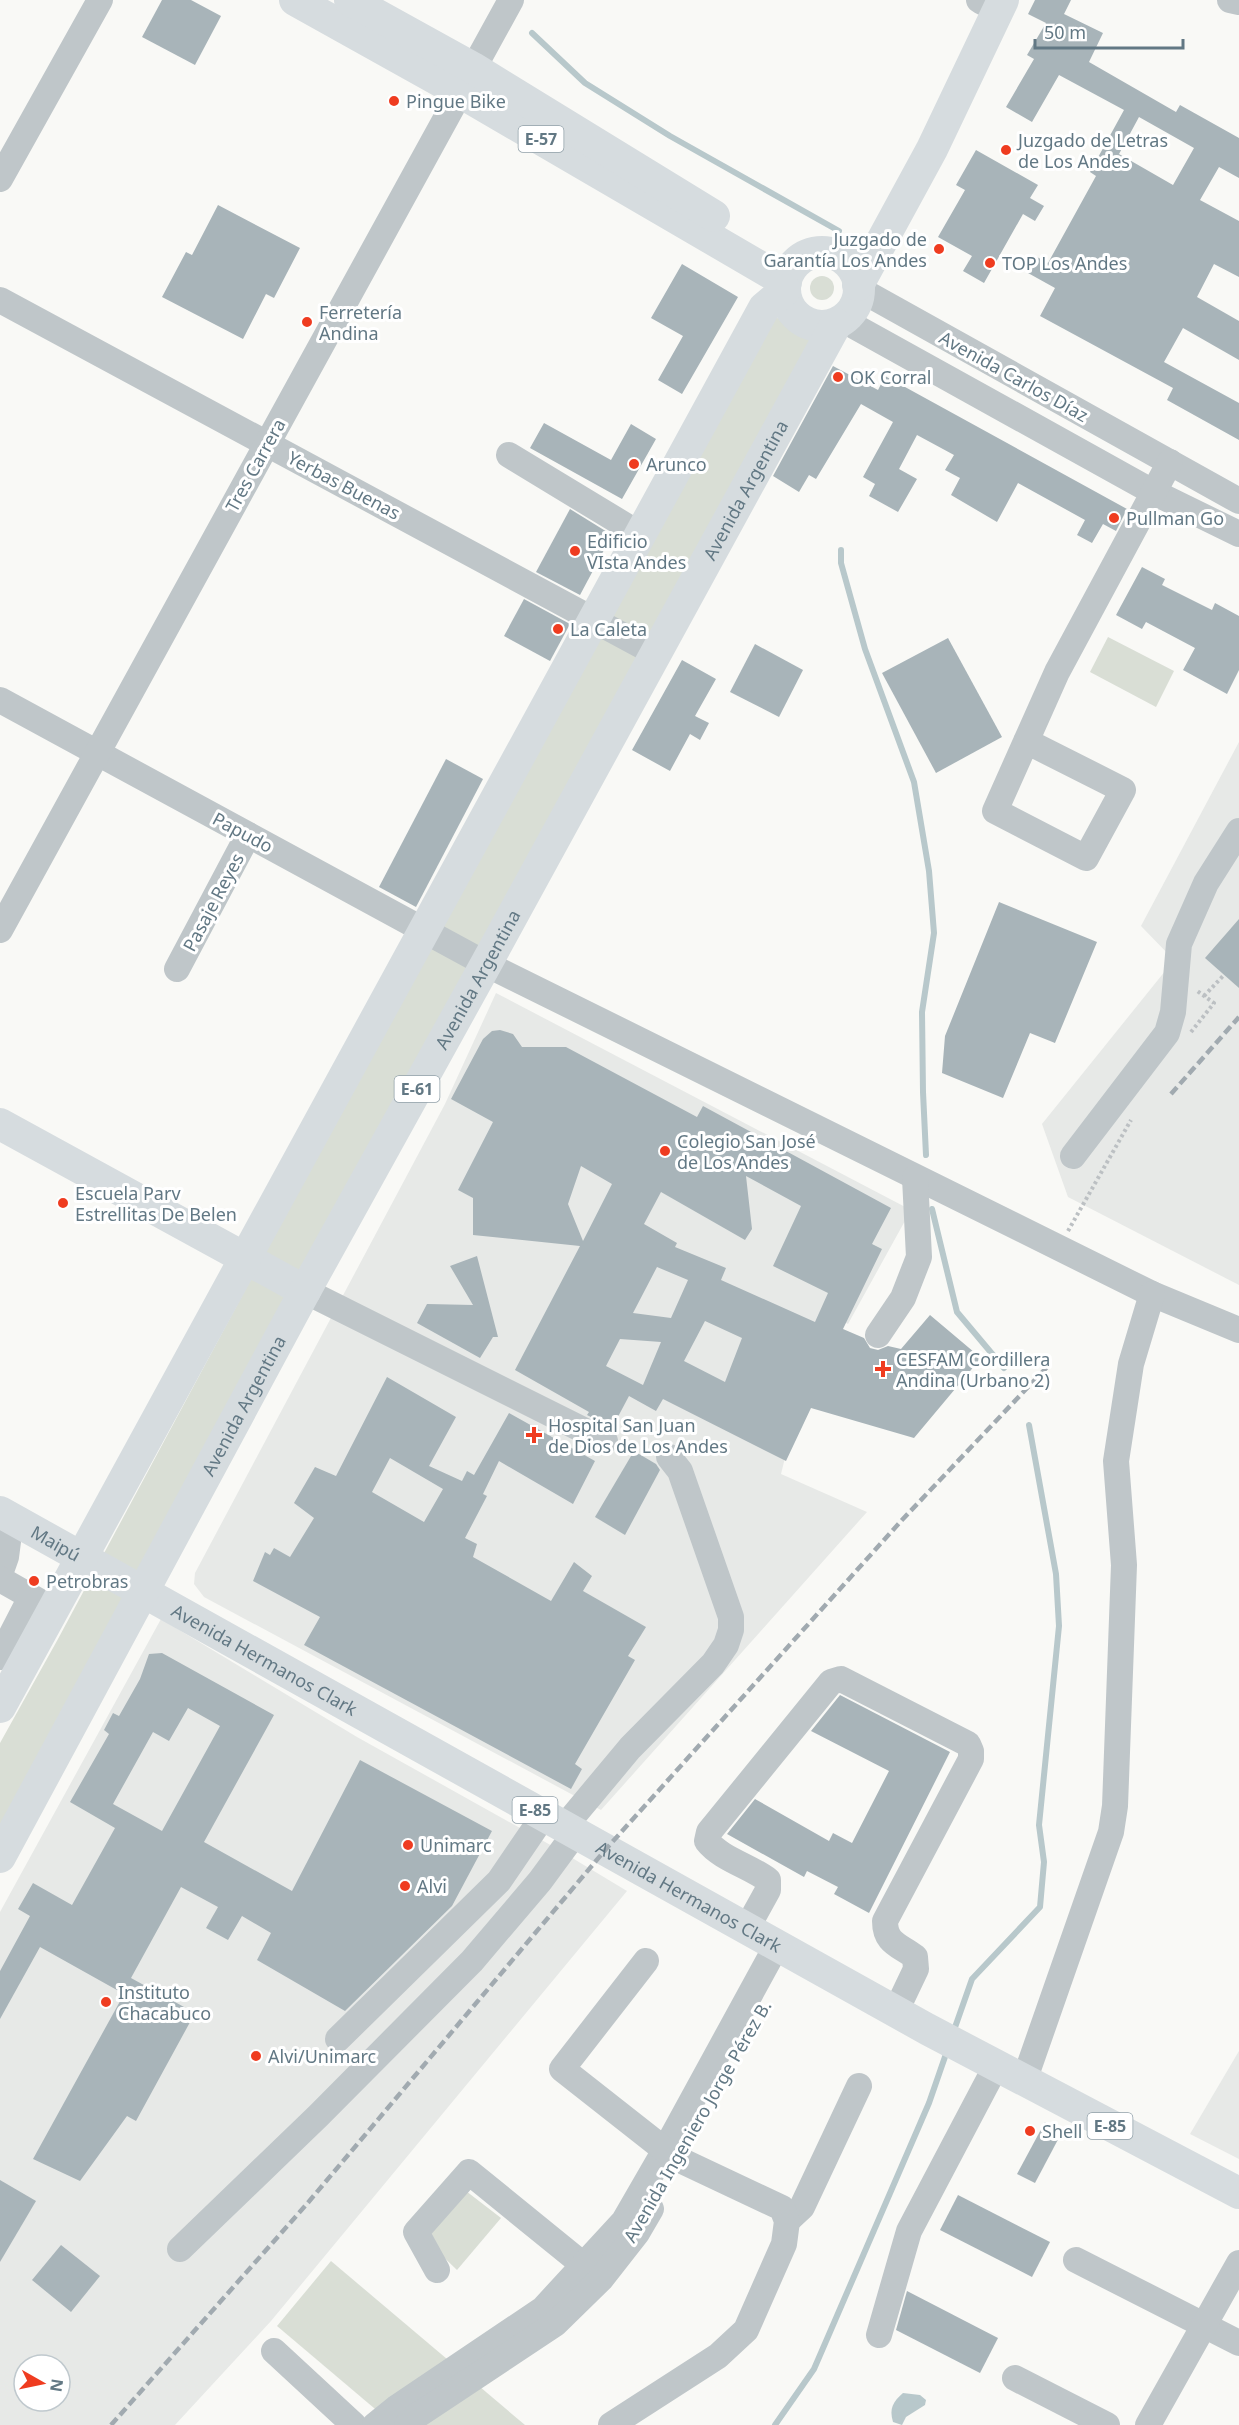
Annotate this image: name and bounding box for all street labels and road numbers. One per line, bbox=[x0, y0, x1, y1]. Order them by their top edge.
road number: E-57 bbox=[518, 126, 564, 152]
street label: Avenida Carlos Díaz bbox=[935, 325, 1093, 427]
street label: Tres Carrera bbox=[220, 414, 290, 516]
street label: Avenida Argentina bbox=[697, 416, 793, 564]
street label: Yerbas Buenas bbox=[284, 445, 404, 525]
street label: Papudo bbox=[209, 806, 277, 858]
street label: Pasaje Reyes bbox=[177, 849, 249, 955]
street label: Avenida Argentina bbox=[429, 905, 525, 1054]
road number: E-61 bbox=[394, 1076, 440, 1102]
street label: Avenida Argentina bbox=[196, 1331, 291, 1480]
street label: Maipú bbox=[27, 1520, 85, 1567]
street label: Avenida Hermanos Clark bbox=[168, 1598, 362, 1721]
road number: E-85 bbox=[512, 1797, 558, 1823]
street label: Avenida Hermanos Clark bbox=[592, 1835, 786, 1958]
street label: Avenida Ingeniero Jorge Pérez B. bbox=[618, 1996, 776, 2246]
road number: E-85 bbox=[1088, 2113, 1132, 2139]

